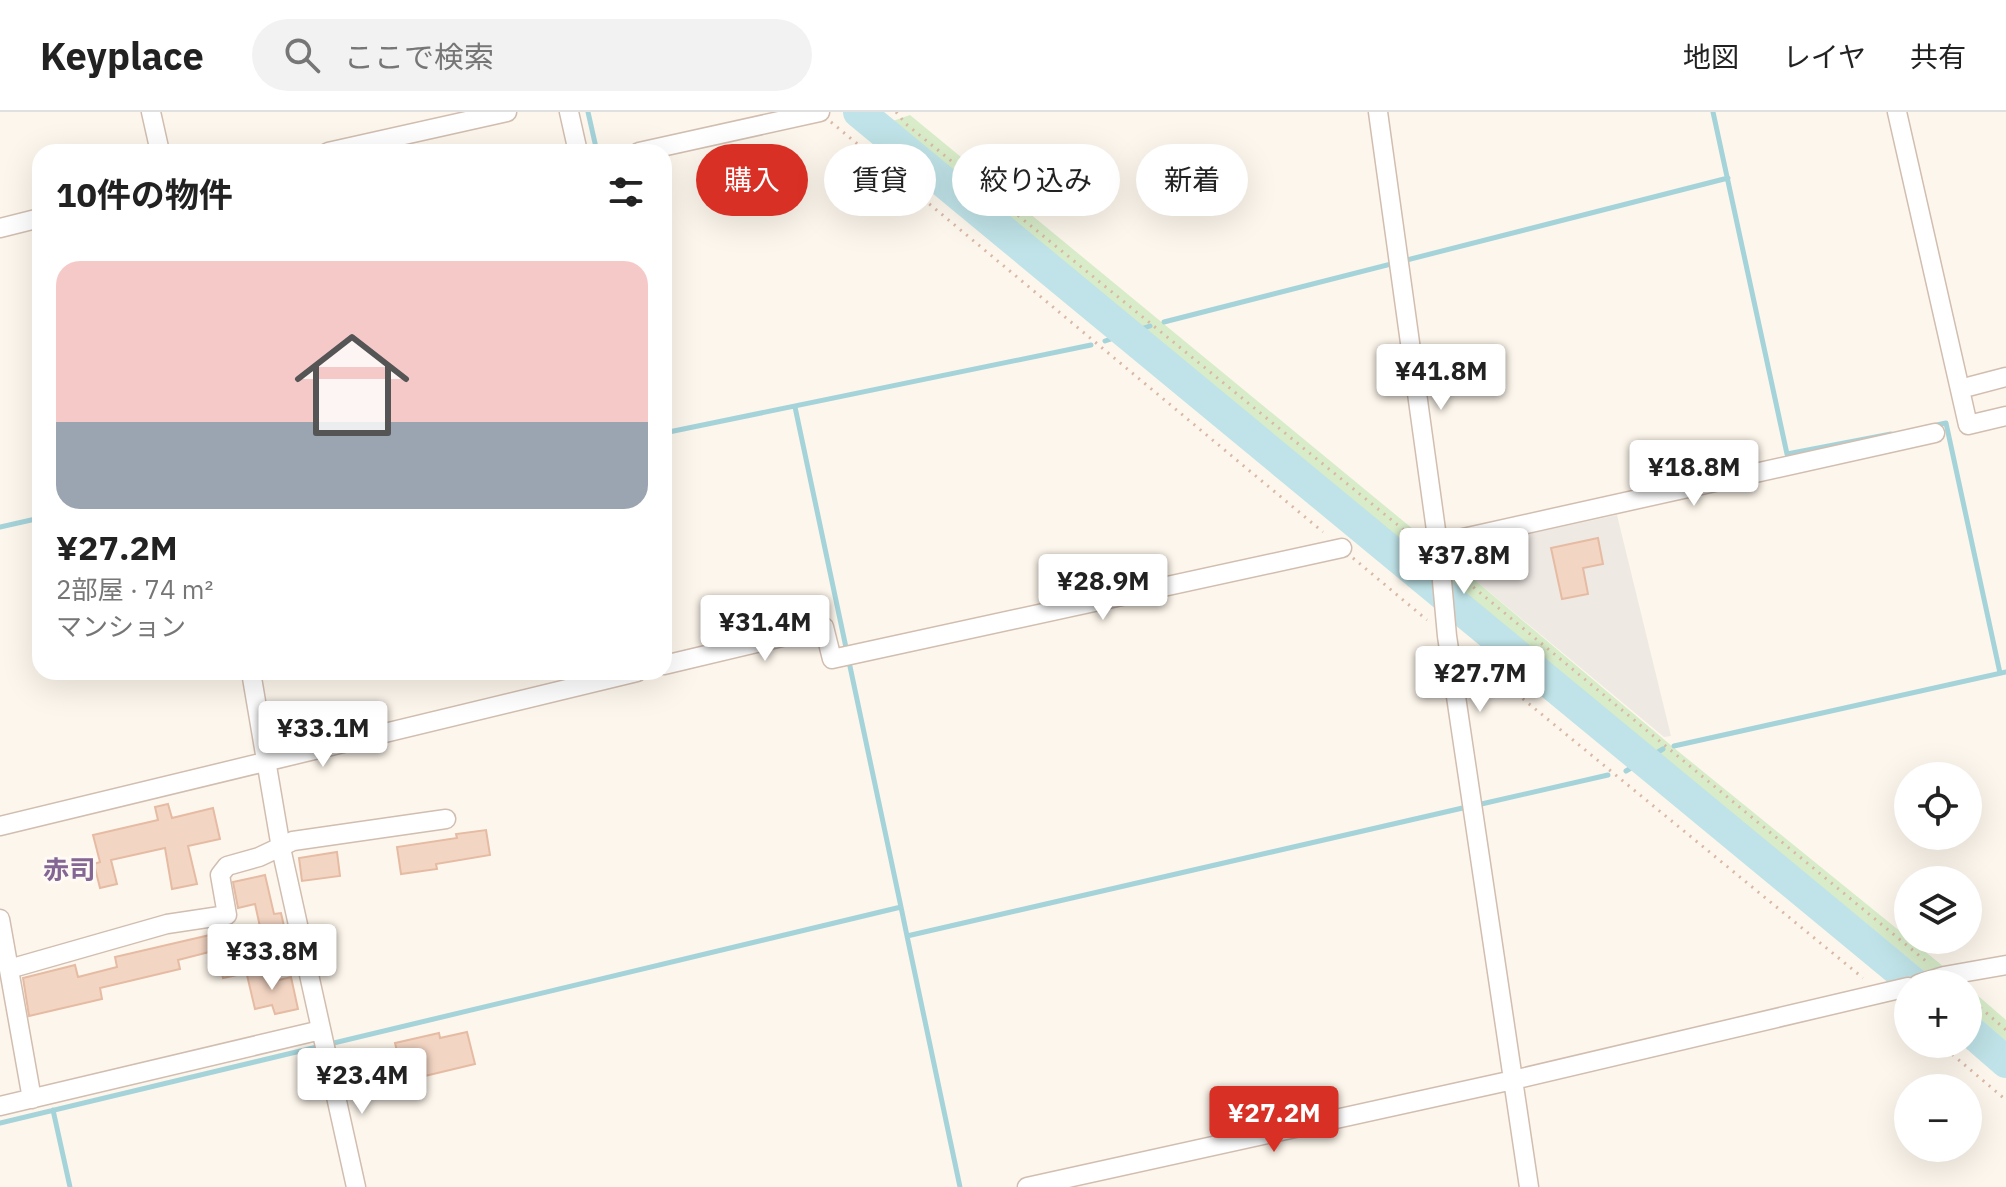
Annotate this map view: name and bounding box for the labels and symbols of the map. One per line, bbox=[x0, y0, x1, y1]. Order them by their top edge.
pin: ¥41.8M bbox=[1376, 344, 1506, 412]
pin: ¥18.8M bbox=[1629, 440, 1759, 508]
pin: ¥37.8M bbox=[1399, 528, 1529, 596]
pin: ¥28.9M bbox=[1038, 554, 1168, 622]
pin: ¥31.4M bbox=[700, 595, 830, 663]
pin: ¥27.7M bbox=[1415, 646, 1545, 714]
pin: ¥33.1M bbox=[258, 701, 388, 769]
district label: 赤司 bbox=[43, 852, 95, 886]
pin: ¥33.8M bbox=[207, 924, 337, 992]
pin: ¥23.4M bbox=[297, 1048, 427, 1116]
pin: ¥27.2M bbox=[1209, 1086, 1339, 1154]

